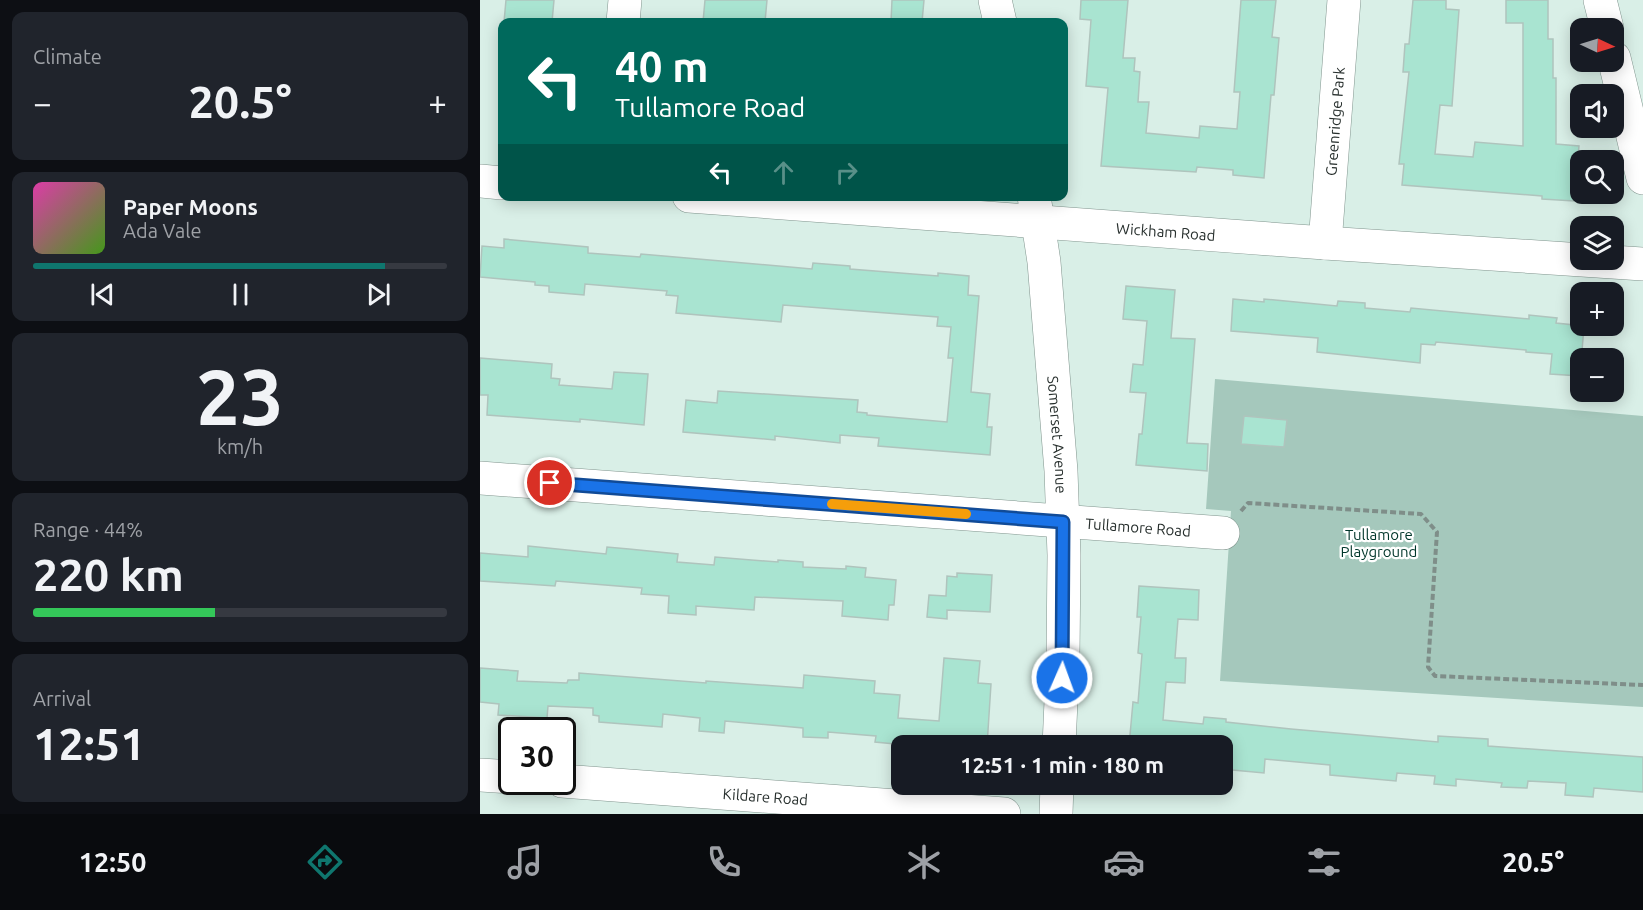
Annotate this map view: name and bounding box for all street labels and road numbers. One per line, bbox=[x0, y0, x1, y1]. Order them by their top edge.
street label: Greenridge Park bbox=[1322, 66, 1347, 176]
street label: Wickham Road bbox=[1115, 219, 1216, 243]
street label: Somerset Avenue bbox=[1045, 375, 1070, 494]
street label: Tullamore Road bbox=[1085, 514, 1192, 539]
street label: Kildare Road bbox=[722, 785, 809, 808]

